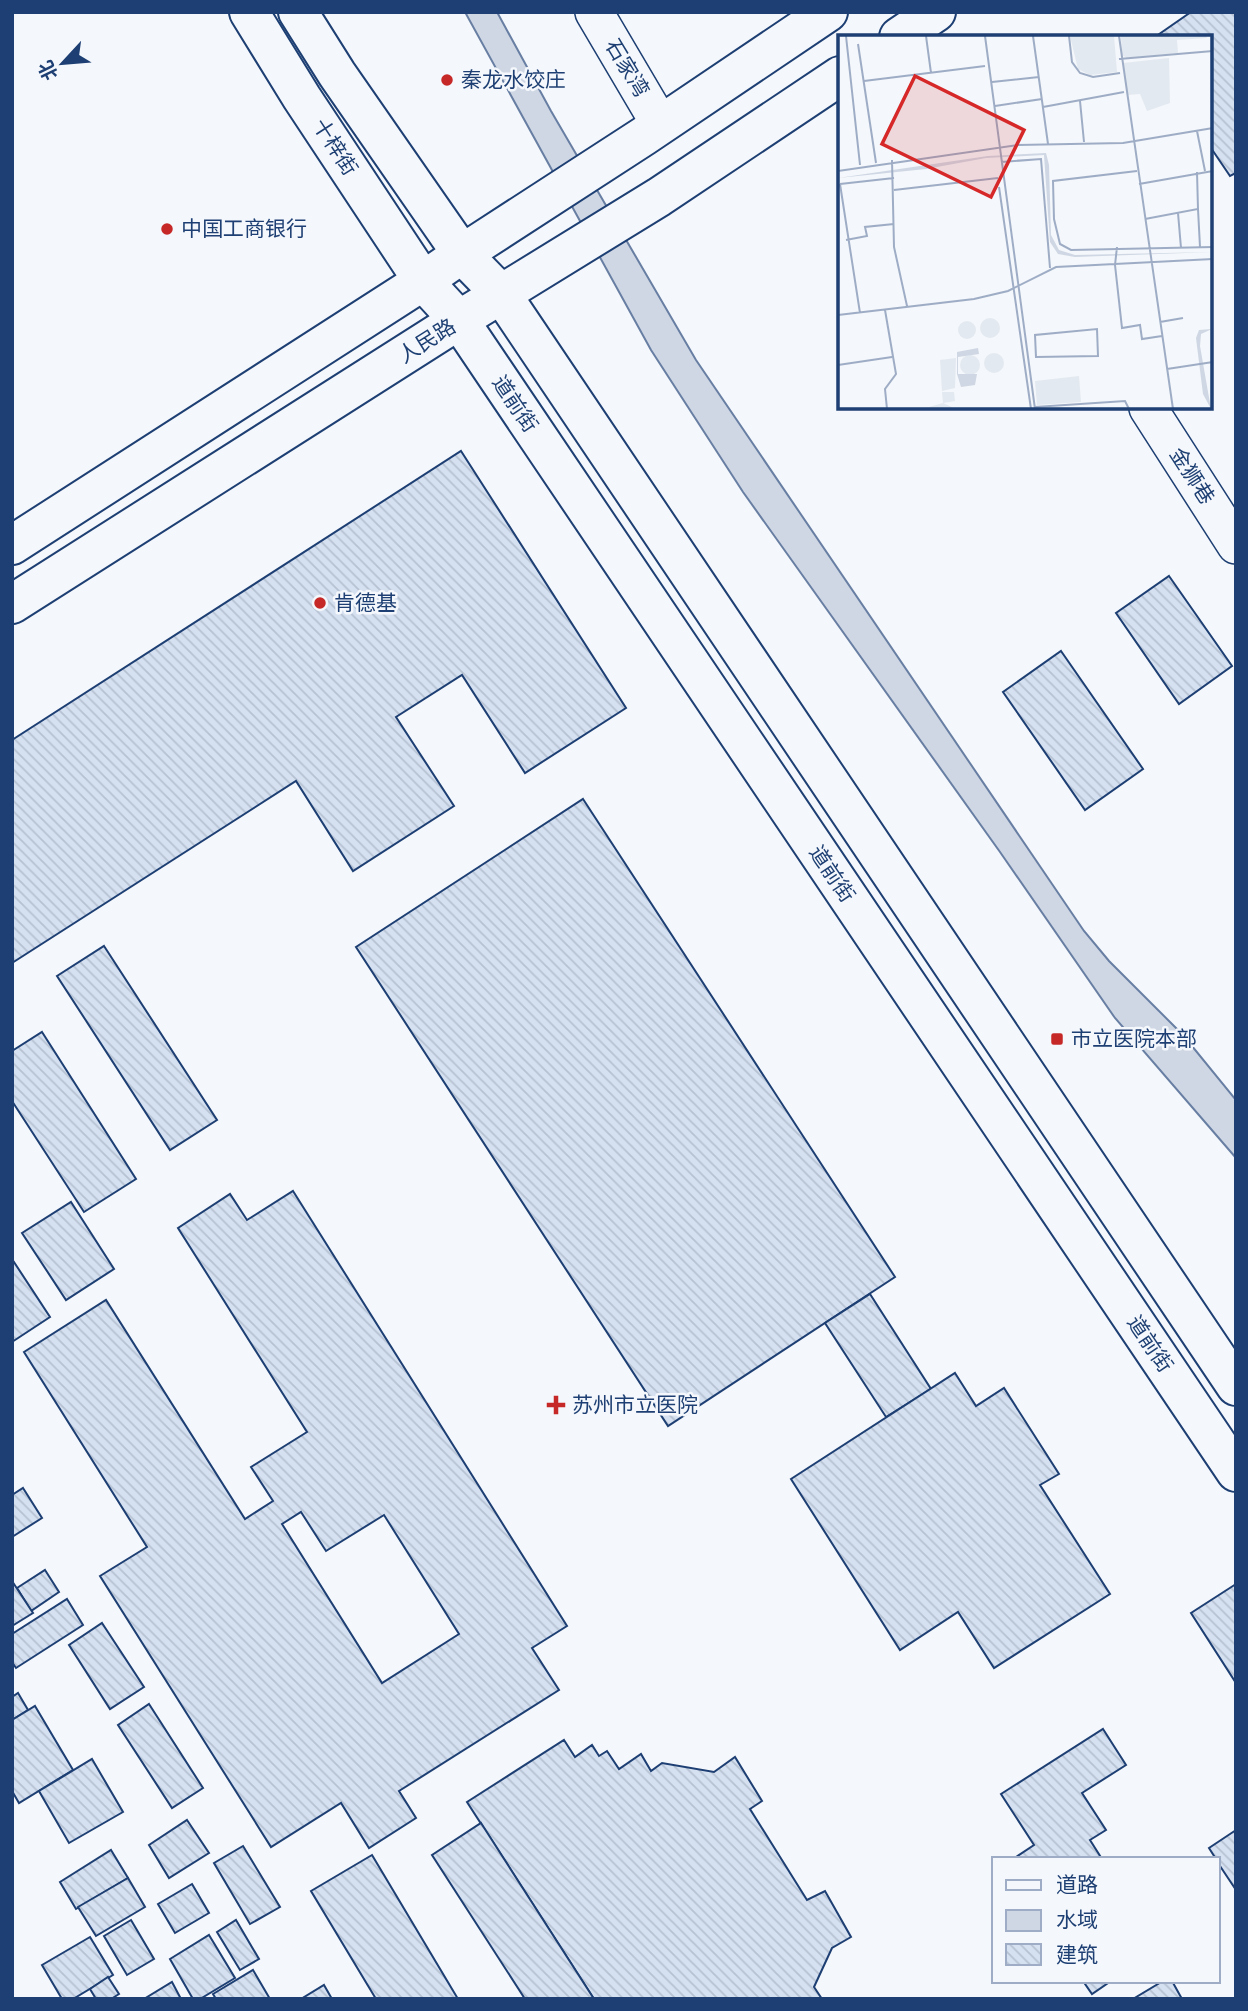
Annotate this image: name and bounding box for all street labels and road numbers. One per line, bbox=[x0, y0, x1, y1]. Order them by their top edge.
street label: 石家湾 bbox=[599, 34, 655, 102]
street label: 十梓街 bbox=[306, 113, 364, 181]
street label: 人民路 bbox=[393, 312, 461, 370]
street label: 道前街 bbox=[486, 370, 544, 438]
street label: 金狮巷 bbox=[1163, 442, 1221, 510]
street label: 道前街 bbox=[803, 840, 861, 908]
street label: 道前街 bbox=[1121, 1310, 1179, 1378]

